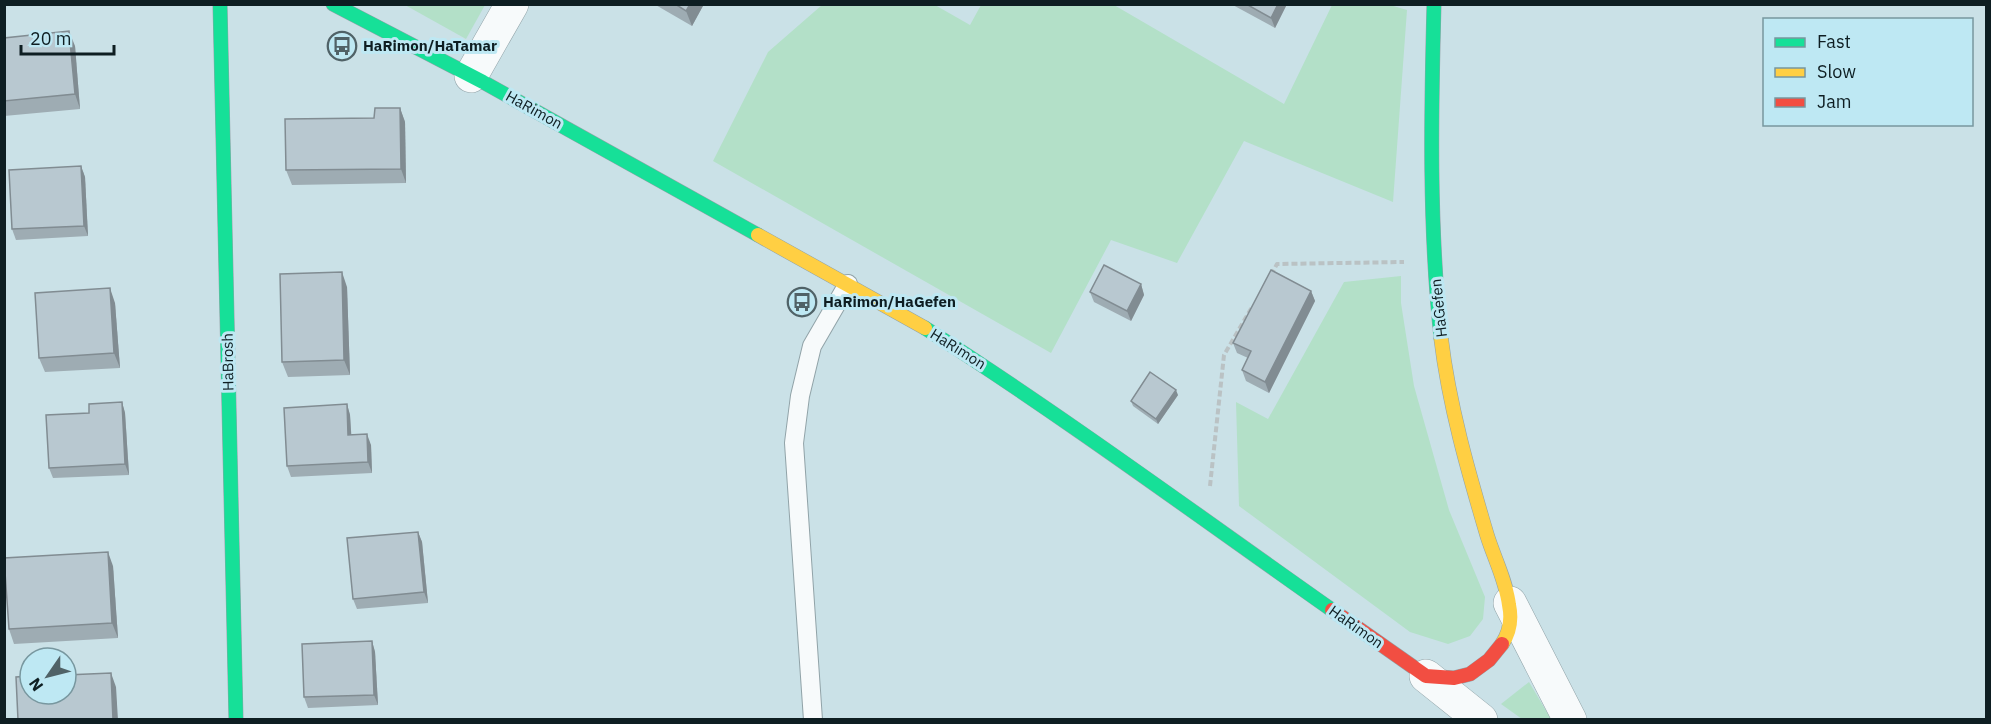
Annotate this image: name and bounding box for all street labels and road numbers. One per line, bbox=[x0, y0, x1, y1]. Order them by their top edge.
street label: HaRimon bbox=[503, 86, 566, 133]
street label: HaGefen bbox=[1426, 278, 1451, 338]
street label: HaRimon bbox=[927, 324, 990, 373]
street label: HaBrosh bbox=[217, 333, 238, 391]
street label: HaRimon bbox=[1325, 601, 1387, 652]

